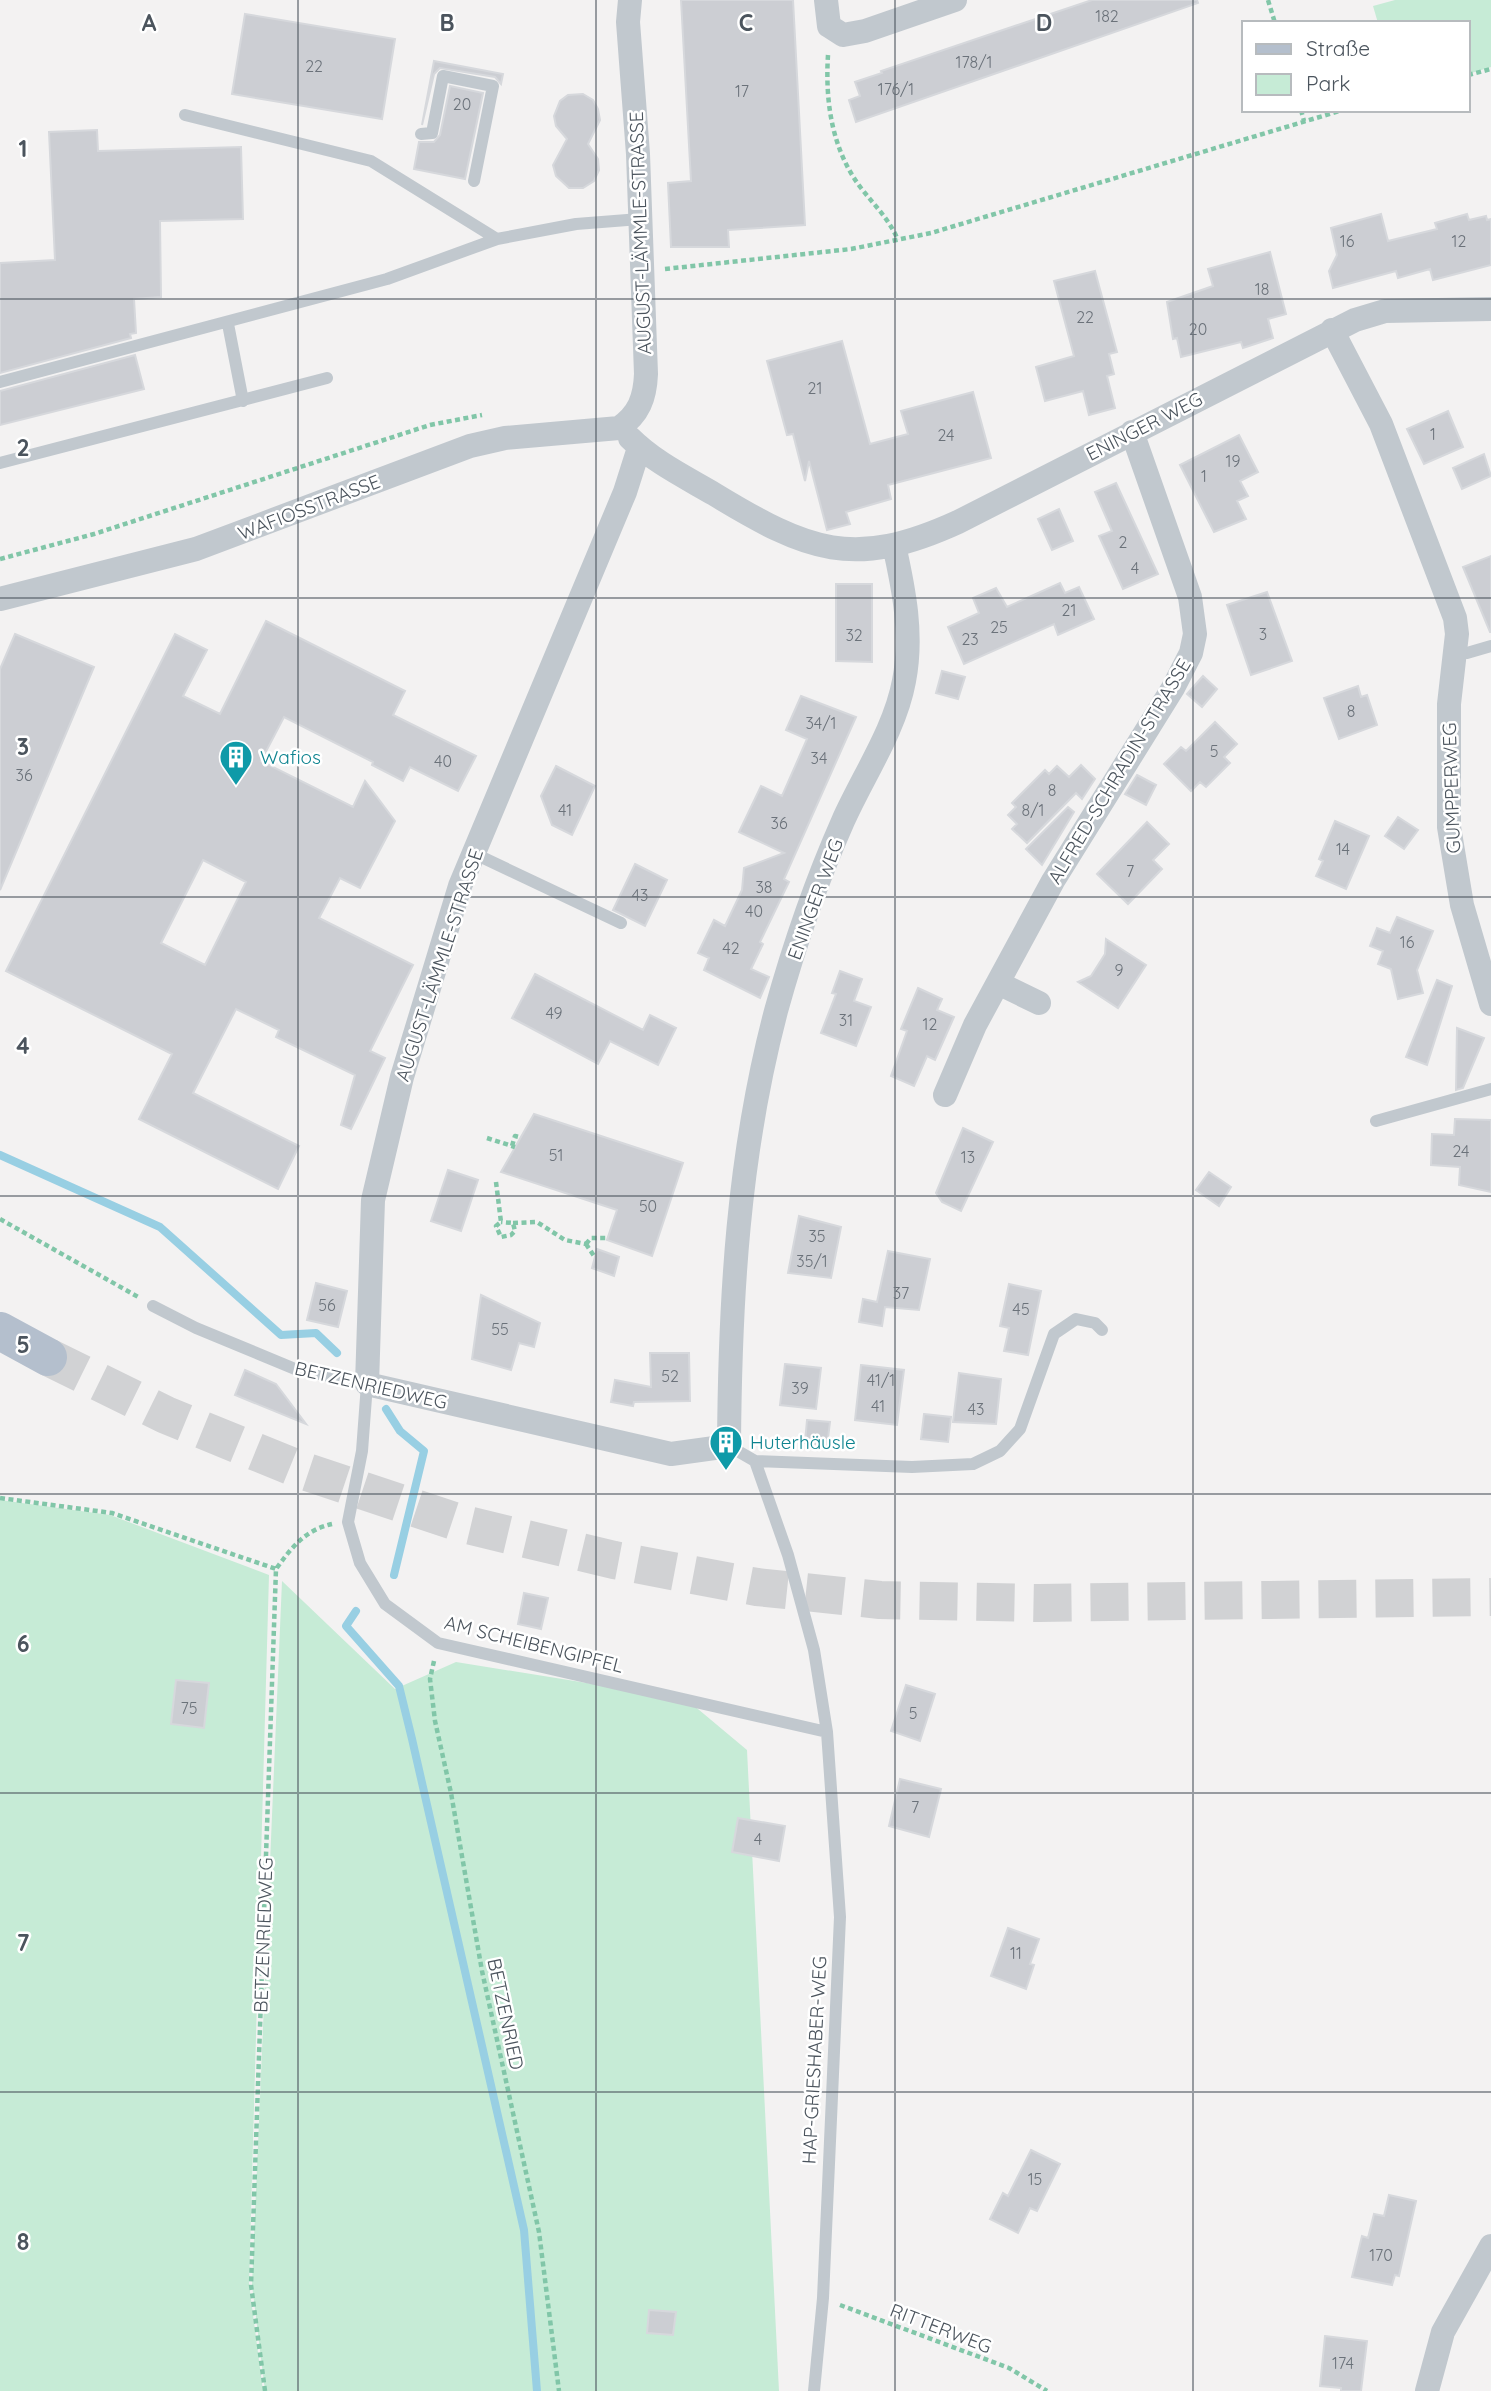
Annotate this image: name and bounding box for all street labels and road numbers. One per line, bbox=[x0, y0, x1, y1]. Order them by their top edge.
street label: AUGUST-LÄMMLE-STRASSE bbox=[624, 111, 656, 355]
street label: ENINGER WEG bbox=[1082, 386, 1206, 466]
street label: WAFIOSSTRASSE bbox=[235, 469, 383, 545]
street label: ALFRED-SCHRADIN-STRASSE bbox=[1042, 654, 1196, 888]
street label: GUMPPERWEG bbox=[1437, 722, 1465, 854]
street label: ENINGER WEG bbox=[782, 835, 848, 963]
street label: AUGUST-LÄMMLE-STRASSE bbox=[390, 846, 488, 1084]
street label: BETZENRIEDWEG bbox=[292, 1356, 450, 1414]
street label: AM SCHEIBENGIPFEL bbox=[442, 1610, 626, 1678]
street label: BETZENRIEDWEG bbox=[248, 1857, 278, 2013]
street label: HAP-GRIESHABER-WEG bbox=[797, 1955, 831, 2165]
street label: BETZENRIED bbox=[482, 1956, 530, 2072]
street label: RITTERWEG bbox=[887, 2298, 995, 2358]

